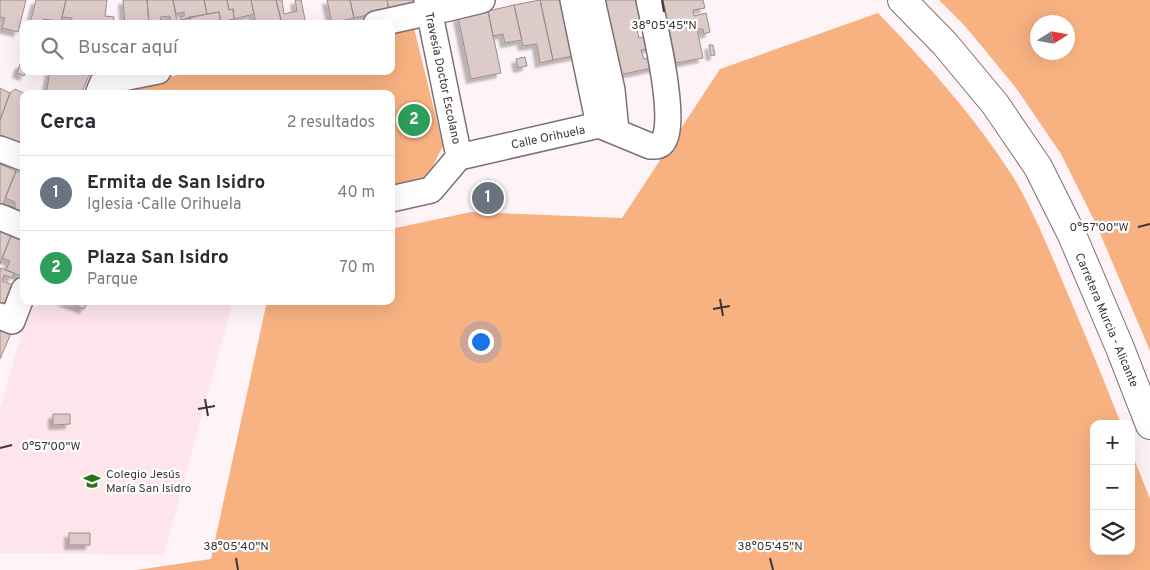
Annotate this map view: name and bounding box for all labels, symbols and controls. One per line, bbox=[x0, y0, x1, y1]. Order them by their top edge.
street label: Travesía Doctor Escolano bbox=[420, 11, 464, 146]
north arrow bbox=[1030, 15, 1075, 60]
text: 38°05'45"N bbox=[631, 18, 697, 34]
search box bbox=[20, 20, 395, 75]
icon: search bbox=[38, 34, 66, 62]
text: Buscar aquí bbox=[78, 36, 178, 60]
pin: 2 bbox=[398, 101, 430, 139]
text: Cerca bbox=[40, 109, 96, 136]
text: 2 resultados bbox=[287, 113, 375, 133]
street label: Calle Orihuela bbox=[510, 122, 587, 154]
text: Ermita de San Isidro bbox=[87, 171, 265, 195]
pin: 1 bbox=[472, 179, 504, 217]
text: 1 bbox=[53, 183, 59, 203]
text: 40 m bbox=[337, 183, 375, 203]
text: Iglesia · Calle Orihuela bbox=[87, 195, 241, 215]
text: 0°57'00"W bbox=[1069, 220, 1129, 236]
text: Plaza San Isidro bbox=[87, 246, 229, 270]
street label: Carretera Murcia - Alicante bbox=[1071, 251, 1142, 390]
text: 2 bbox=[51, 258, 61, 278]
text: 70 m bbox=[340, 258, 375, 278]
text: Parque bbox=[87, 270, 138, 290]
your location bbox=[468, 329, 494, 355]
map controls bbox=[1090, 420, 1135, 555]
button: + bbox=[1090, 420, 1135, 465]
text: 0°57'00"W bbox=[21, 439, 81, 455]
button: − bbox=[1090, 465, 1135, 510]
place label: Colegio Jesús María San Isidro bbox=[106, 467, 192, 497]
school or university icon: Colegio Jesús María San Isidro bbox=[82, 471, 102, 491]
button: layers bbox=[1090, 510, 1135, 555]
text: 38°05'40"N bbox=[203, 539, 269, 555]
text: 38°05'45"N bbox=[737, 539, 803, 555]

